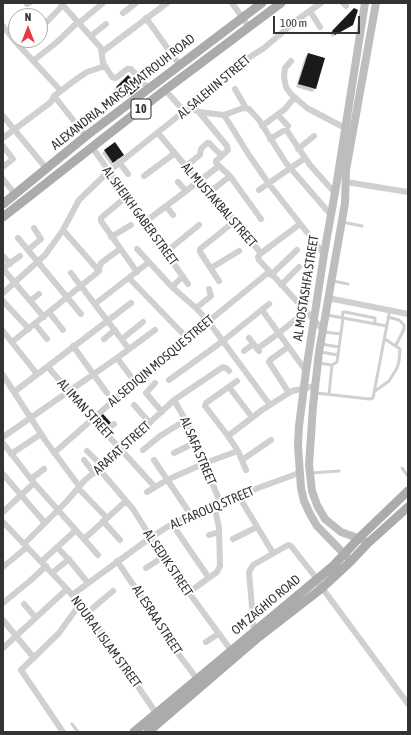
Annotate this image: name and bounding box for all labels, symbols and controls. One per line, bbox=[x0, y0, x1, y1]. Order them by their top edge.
north arrow bbox=[8, 8, 48, 48]
scale bar bbox=[275, 8, 362, 34]
text: N bbox=[25, 11, 31, 23]
text: 100 m bbox=[280, 16, 307, 30]
street label: ALEXANDRIA, MARSA MATROUH ROAD bbox=[48, 31, 198, 153]
street label: AL SALEHIN STREET bbox=[174, 52, 254, 122]
road number: 10 bbox=[131, 99, 151, 119]
street label: AL MUSTAKBAL STREET bbox=[178, 160, 260, 250]
street label: AL SHEIKH GABER STREET bbox=[99, 164, 181, 268]
street label: AL MOSTASHFA STREET bbox=[290, 234, 322, 342]
street label: AL SEDIQIN MOSQUE STREET bbox=[105, 312, 217, 410]
street label: AL IMAN STREET bbox=[54, 376, 116, 442]
street label: AL SAFA STREET bbox=[177, 415, 219, 487]
street label: ARAFAT STREET bbox=[90, 418, 154, 478]
street label: AL FAROUQ STREET bbox=[168, 483, 256, 533]
street label: AL SEDIK STREET bbox=[140, 527, 196, 599]
street label: OM ZAGHIO ROAD bbox=[228, 572, 304, 638]
street label: AL ESRAA STREET bbox=[129, 582, 185, 658]
street label: NOUR AL ISLAM STREET bbox=[68, 593, 144, 691]

